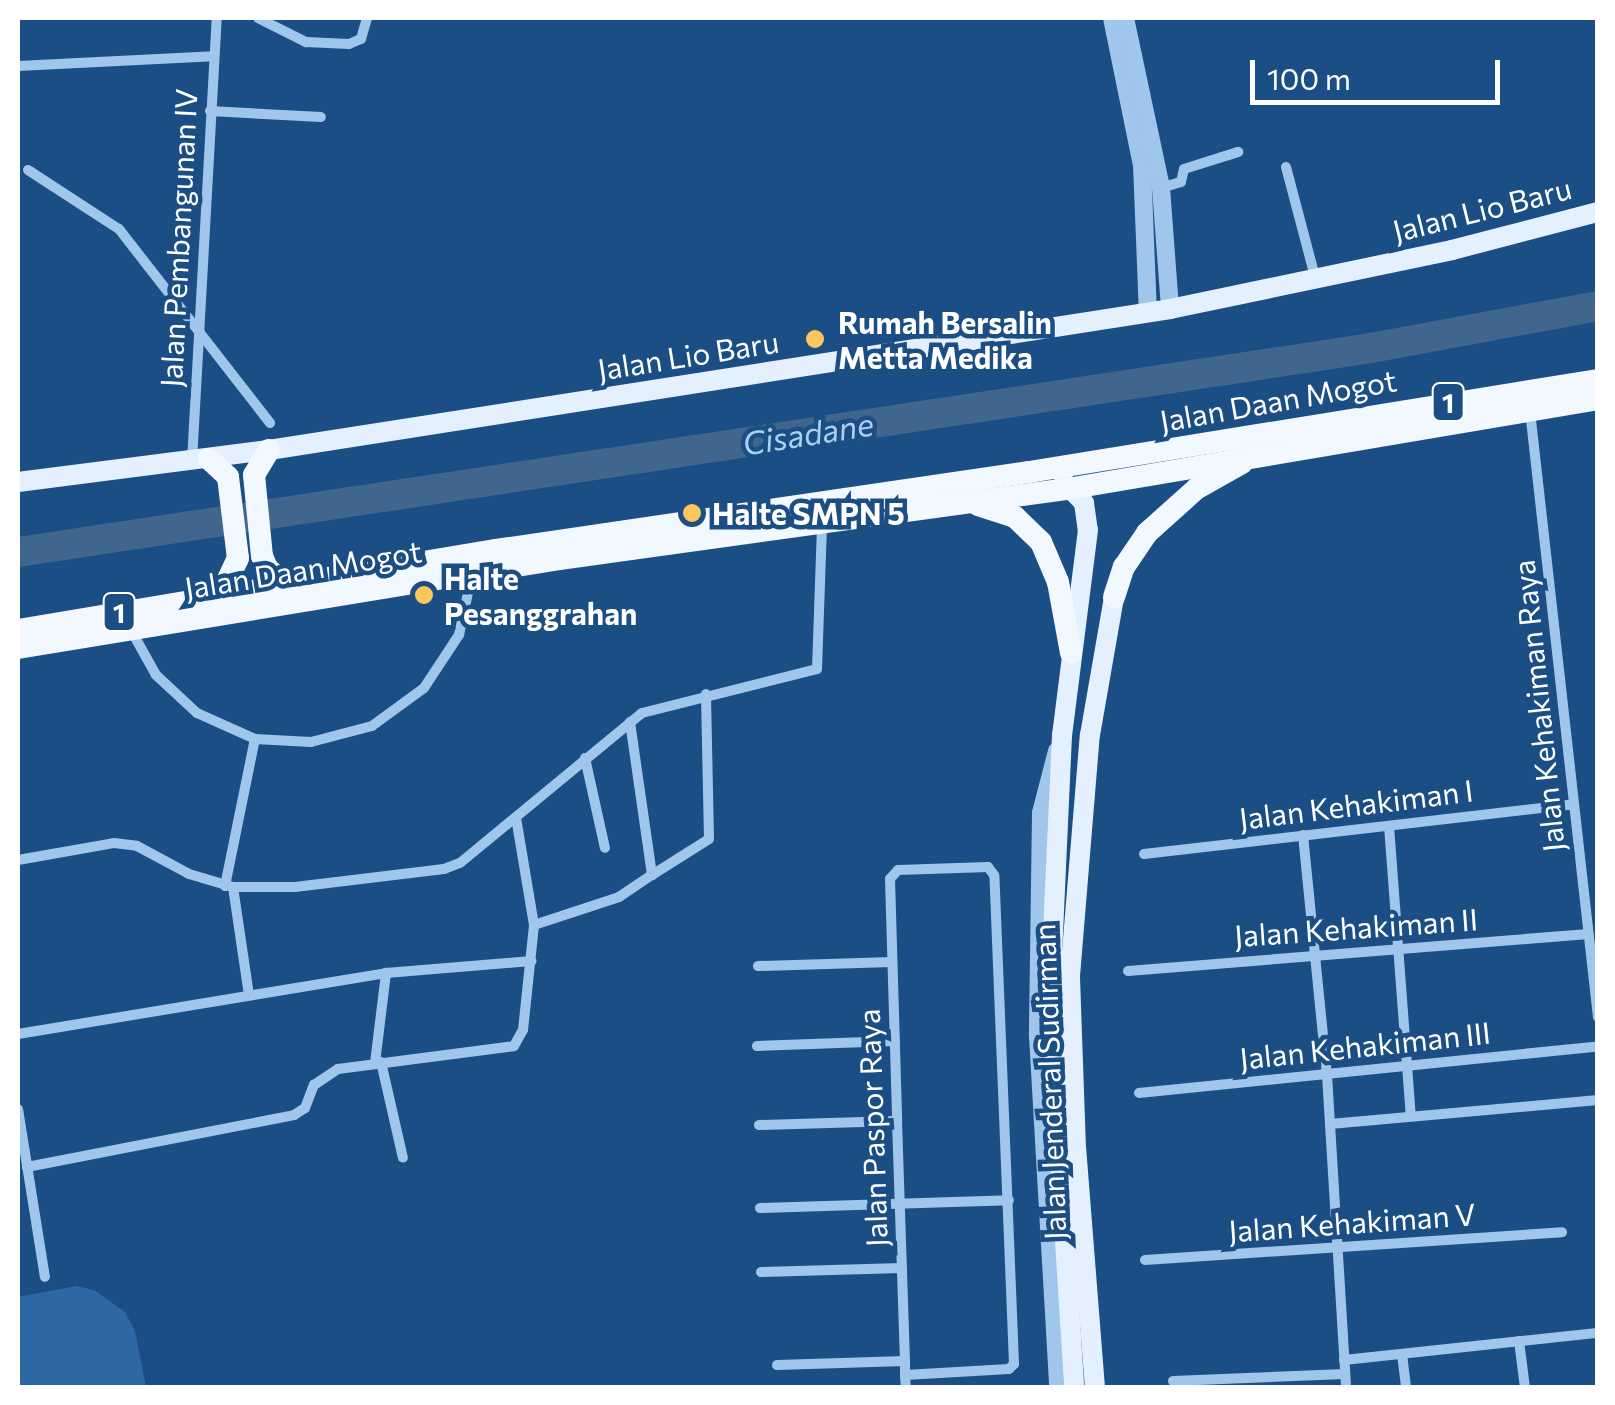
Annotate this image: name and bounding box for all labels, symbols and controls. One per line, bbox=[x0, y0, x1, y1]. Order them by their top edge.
scale bar bbox=[1255, 40, 1505, 102]
text: 100 m bbox=[1267, 59, 1351, 96]
street label: Jalan Pembangunan IV bbox=[152, 88, 204, 388]
street label: Jalan Lio Baru bbox=[1389, 169, 1575, 249]
place label: Rumah Bersalin Metta Medika bbox=[838, 304, 1052, 374]
street label: Jalan Lio Baru bbox=[595, 323, 781, 387]
marker: Rumah Bersalin Metta Medika bbox=[802, 326, 828, 352]
street label: Jalan Daan Mogot bbox=[1157, 361, 1399, 439]
road number: 1 bbox=[1430, 379, 1466, 425]
water label: Cisadane bbox=[740, 404, 876, 462]
place label: Halte SMPN 5 bbox=[712, 495, 905, 531]
marker: Halte SMPN 5 bbox=[681, 502, 703, 524]
street label: Jalan Daan Mogot bbox=[182, 532, 424, 606]
street label: Jalan Kehakiman Raya bbox=[1505, 558, 1571, 854]
place label: Halte Pesanggrahan bbox=[444, 560, 637, 630]
marker: Halte Pesanggrahan bbox=[413, 584, 435, 606]
road number: 1 bbox=[102, 589, 136, 635]
street label: Jalan Kehakiman I bbox=[1237, 772, 1475, 836]
street label: Jalan Kehakiman II bbox=[1233, 901, 1479, 953]
street label: Jalan Jenderal Sudirman bbox=[1025, 923, 1073, 1241]
street label: Jalan Paspor Raya bbox=[850, 1008, 894, 1248]
street label: Jalan Kehakiman III bbox=[1238, 1014, 1492, 1076]
street label: Jalan Kehakiman V bbox=[1227, 1195, 1477, 1249]

